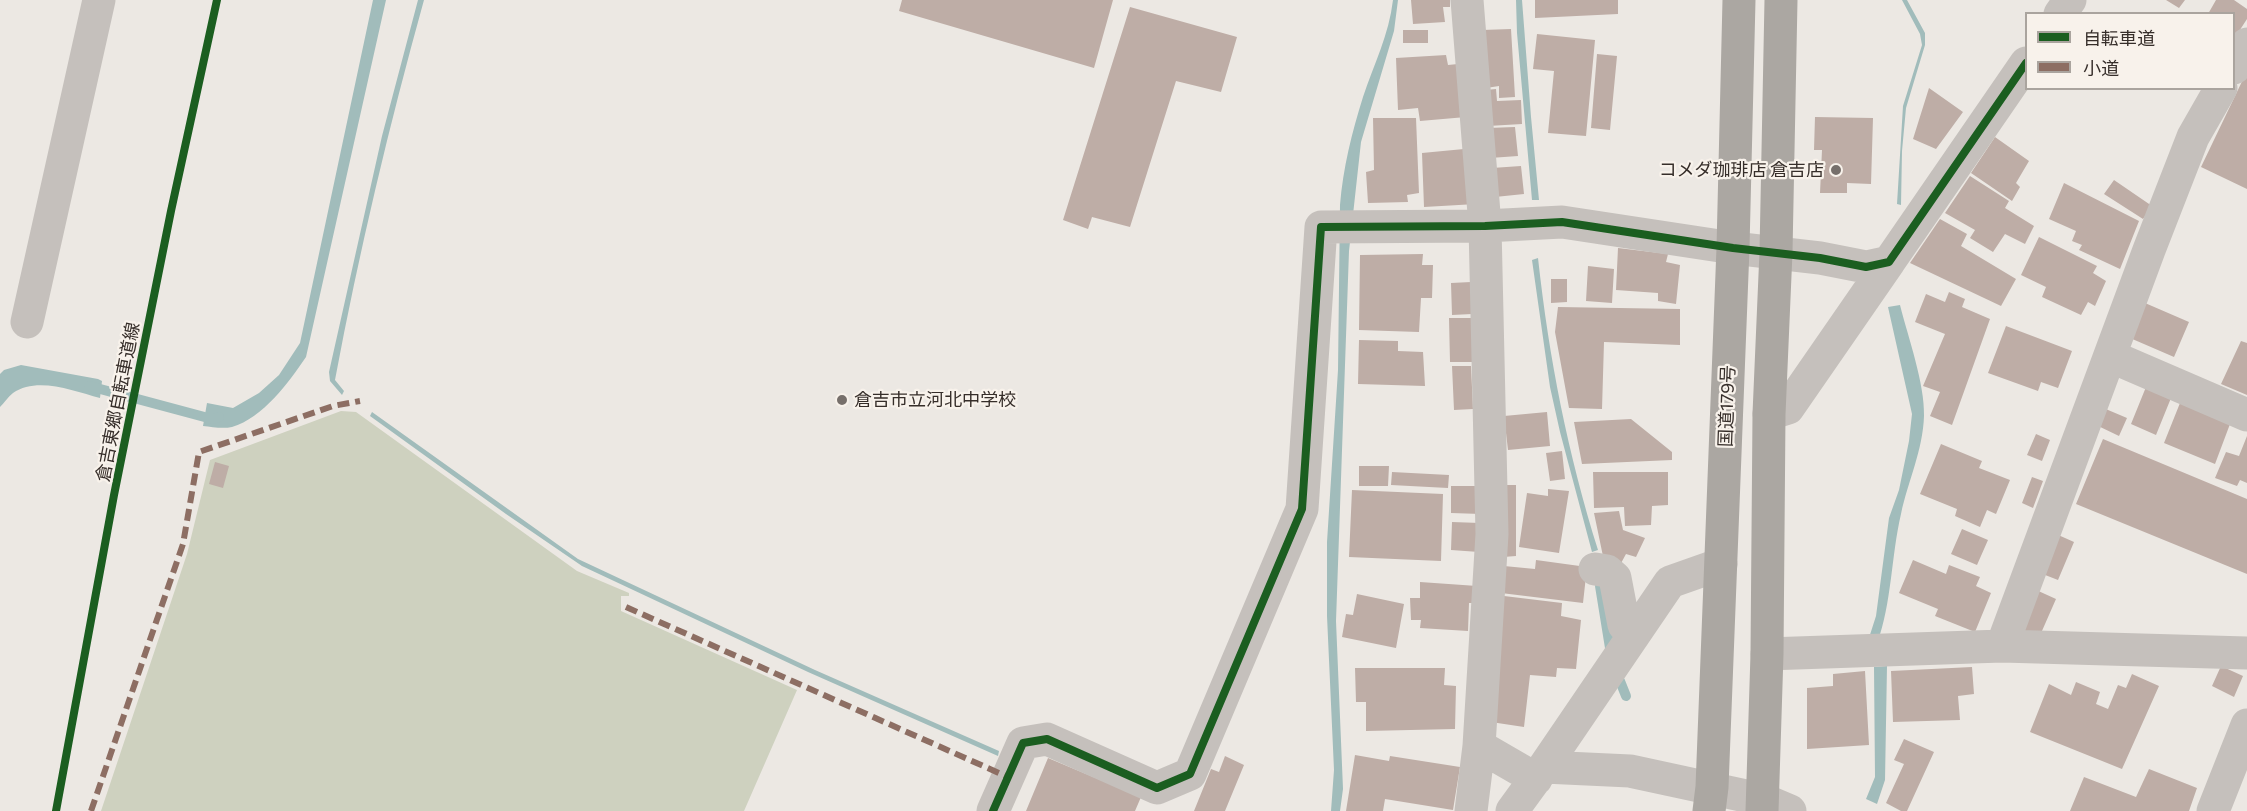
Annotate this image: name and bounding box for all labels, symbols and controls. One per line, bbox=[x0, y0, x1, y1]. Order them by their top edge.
legend bbox=[2025, 12, 2235, 90]
text: 自転車道 bbox=[2083, 27, 2155, 49]
text: 小道 bbox=[2083, 57, 2119, 79]
place label: コメダ珈琲店 倉吉店 bbox=[1659, 159, 1824, 181]
marker: コメダ珈琲店 倉吉店 bbox=[1829, 163, 1843, 177]
street label: 倉吉東郷自転車道線 bbox=[92, 320, 144, 484]
street label: 国道179号 bbox=[1715, 365, 1739, 447]
place label: 倉吉市立河北中学校 bbox=[854, 389, 1016, 411]
marker: 倉吉市立河北中学校 bbox=[835, 393, 849, 407]

